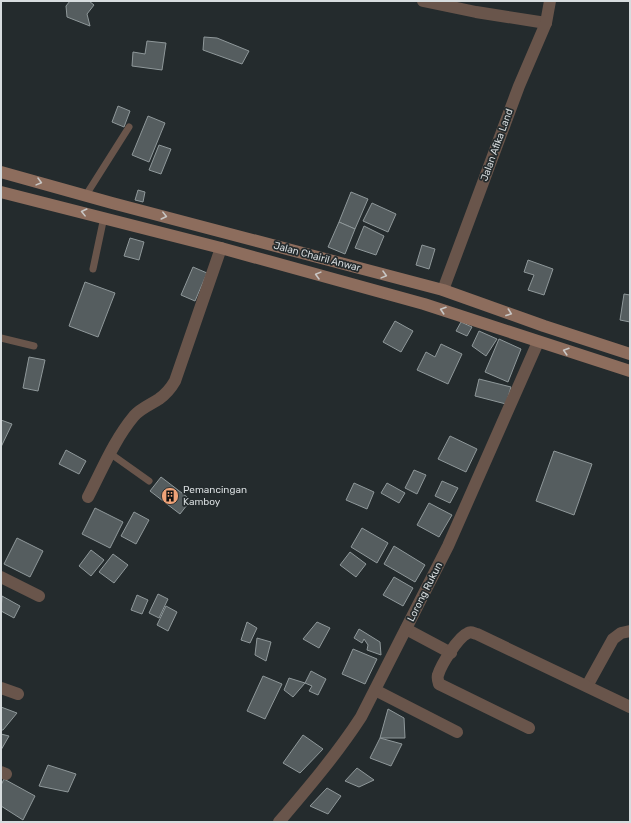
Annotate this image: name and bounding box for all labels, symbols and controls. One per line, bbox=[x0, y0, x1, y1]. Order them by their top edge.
street label: Jalan Afika Land bbox=[478, 107, 516, 183]
one-way arrow bbox=[35, 177, 42, 186]
one-way arrow bbox=[81, 208, 88, 217]
one-way arrow bbox=[161, 212, 167, 220]
street label: Jalan Chairil Anwar bbox=[272, 240, 362, 274]
one-way arrow bbox=[381, 270, 388, 278]
one-way arrow bbox=[314, 271, 321, 279]
one-way arrow bbox=[439, 306, 446, 315]
one-way arrow bbox=[505, 308, 512, 317]
one-way arrow bbox=[563, 347, 570, 356]
place label: Pemancingan Kamboy bbox=[183, 484, 247, 508]
building icon: Pemancingan Kamboy bbox=[160, 486, 180, 506]
street label: Lorong Rukun bbox=[405, 560, 445, 624]

